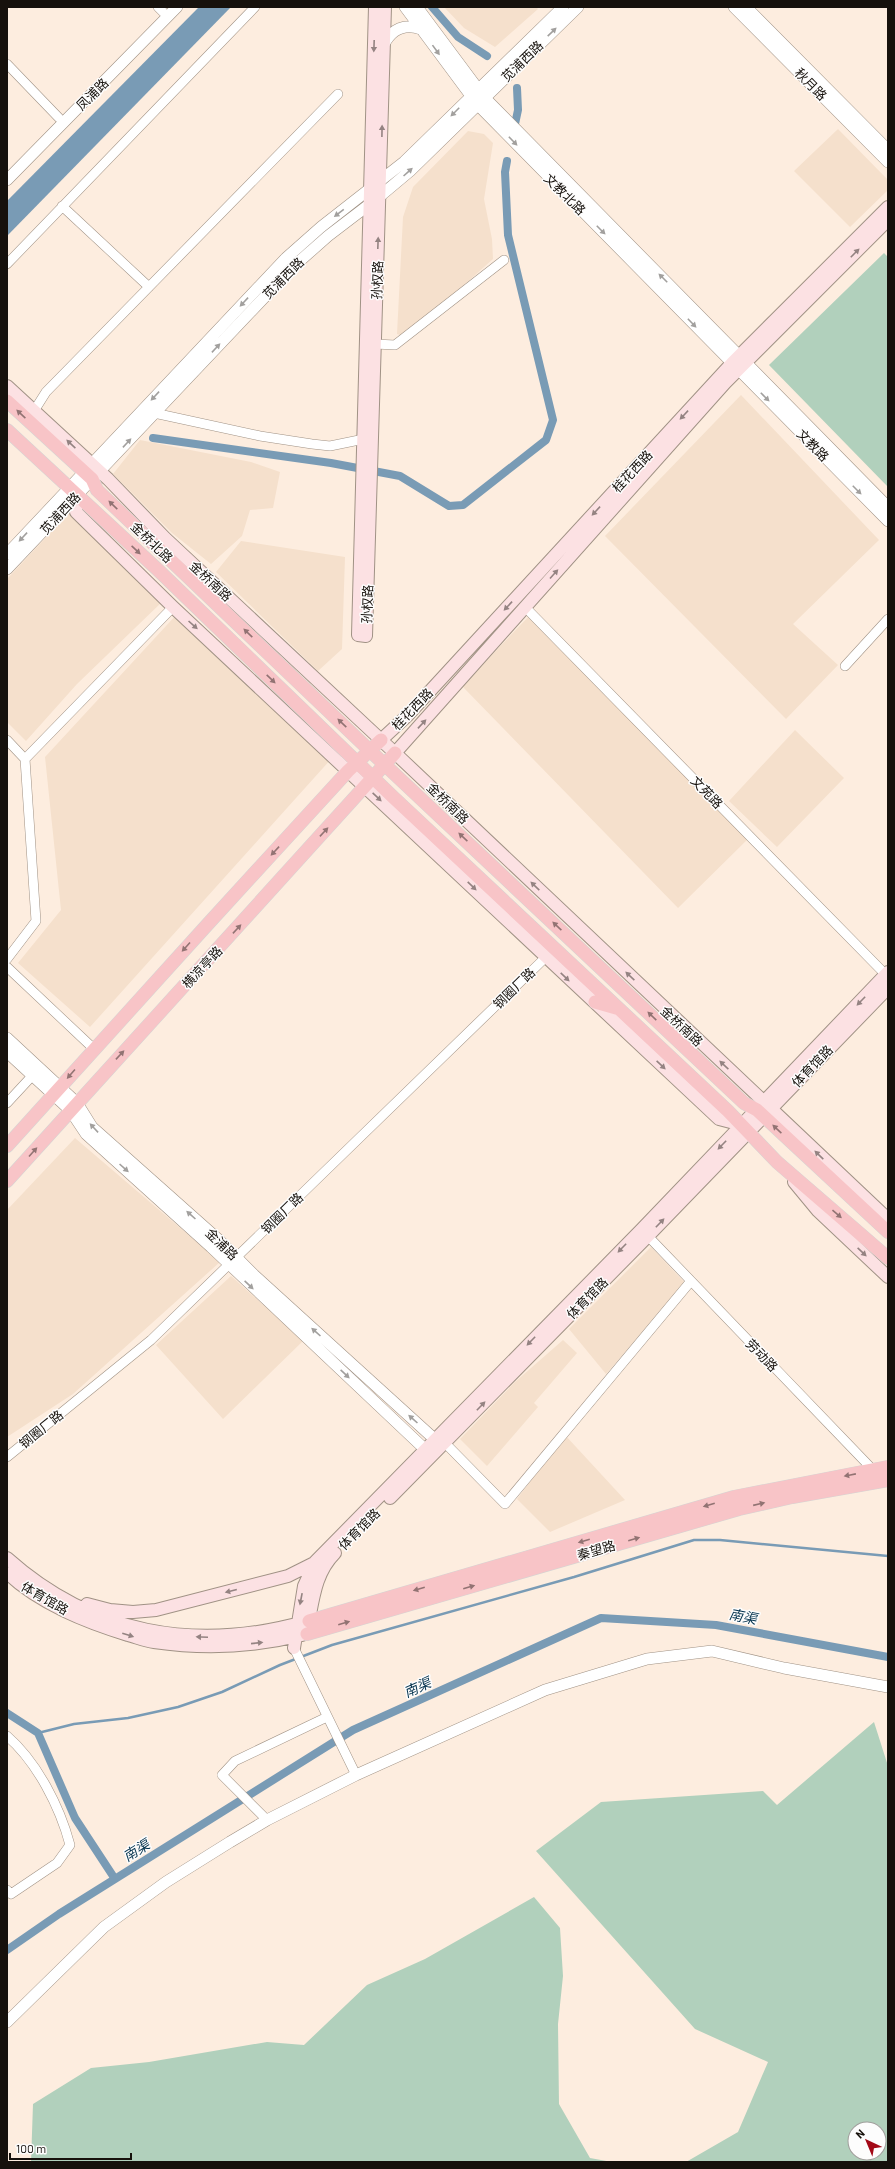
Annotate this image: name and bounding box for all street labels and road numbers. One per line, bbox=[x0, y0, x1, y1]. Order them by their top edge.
street label: 苋浦西路 bbox=[498, 37, 546, 85]
street label: 秋月路 bbox=[792, 65, 830, 103]
street label: 凤浦路 bbox=[73, 75, 111, 113]
street label: 文教北路 bbox=[541, 170, 589, 218]
street label: 苋浦西路 bbox=[259, 254, 307, 302]
street label: 孙权路 bbox=[368, 260, 386, 300]
street label: 文教路 bbox=[794, 426, 832, 464]
street label: 桂花西路 bbox=[608, 447, 656, 495]
street label: 苋浦西路 bbox=[36, 489, 84, 537]
street label: 金桥北路 bbox=[128, 518, 176, 566]
street label: 金桥南路 bbox=[187, 557, 235, 605]
street label: 孙权路 bbox=[358, 584, 376, 624]
street label: 桂花西路 bbox=[388, 685, 436, 733]
street label: 文苑路 bbox=[688, 772, 726, 812]
street label: 金桥南路 bbox=[424, 779, 472, 827]
street label: 横凉亭路 bbox=[178, 943, 226, 991]
street label: 钢圈厂路 bbox=[490, 964, 538, 1012]
street label: 金桥南路 bbox=[658, 1002, 706, 1050]
street label: 体育馆路 bbox=[788, 1042, 836, 1090]
street label: 钢圈厂路 bbox=[258, 1189, 306, 1237]
street label: 金浦路 bbox=[202, 1225, 242, 1263]
street label: 体育馆路 bbox=[563, 1274, 611, 1322]
street label: 劳动路 bbox=[743, 1335, 781, 1375]
street label: 钢圈厂路 bbox=[16, 1406, 66, 1452]
street label: 体育馆路 bbox=[335, 1505, 383, 1553]
street label: 秦望路 bbox=[575, 1537, 617, 1563]
street label: 体育馆路 bbox=[18, 1578, 72, 1618]

